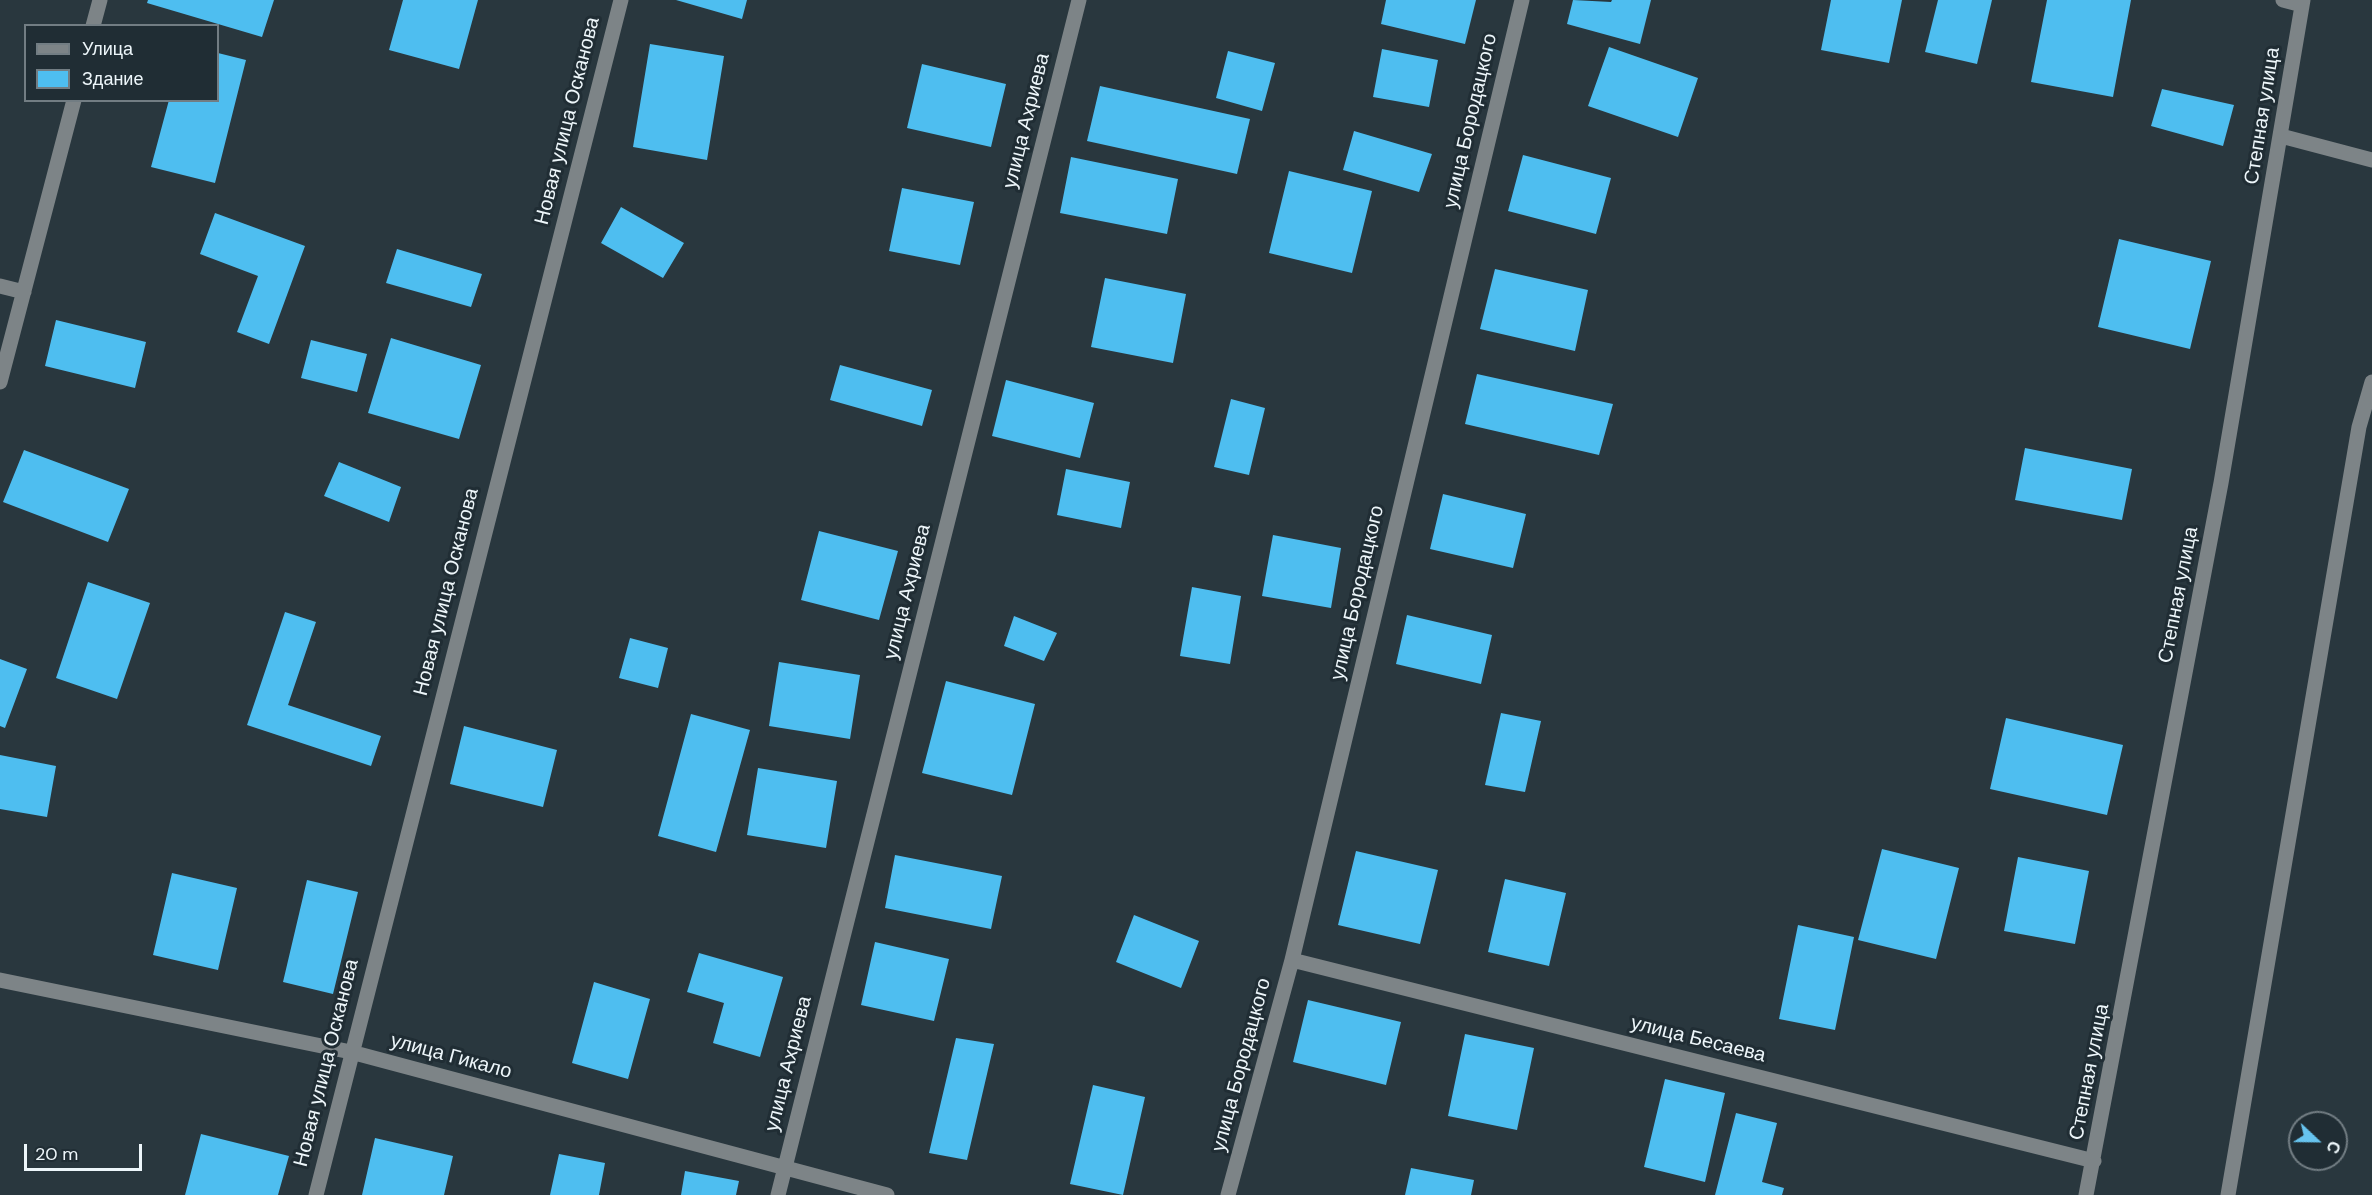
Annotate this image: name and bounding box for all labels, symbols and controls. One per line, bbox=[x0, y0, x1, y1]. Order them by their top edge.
street label: Новая улица Осканова bbox=[531, 15, 605, 227]
legend bbox=[24, 24, 219, 102]
street label: улица Бородацкого bbox=[1439, 31, 1503, 211]
text: Улица bbox=[82, 37, 133, 61]
street label: Степная улица bbox=[2240, 46, 2286, 186]
street label: улица Ахриева bbox=[999, 51, 1055, 191]
text: Здание bbox=[82, 67, 143, 91]
street label: Новая улица Осканова bbox=[410, 486, 484, 698]
street label: улица Бородацкого bbox=[1326, 503, 1390, 683]
street label: улица Ахриева bbox=[880, 522, 936, 662]
street label: Степная улица bbox=[2154, 525, 2204, 665]
street label: Новая улица Осканова bbox=[290, 957, 364, 1169]
street label: улица Бородацкого bbox=[1207, 976, 1277, 1154]
street label: улица Ахриева bbox=[761, 994, 817, 1134]
street label: Степная улица bbox=[2065, 1002, 2115, 1142]
street label: улица Бесаева bbox=[1628, 1012, 1768, 1068]
street label: улица Гикало bbox=[388, 1029, 514, 1085]
north arrow bbox=[2288, 1111, 2348, 1171]
scale bar bbox=[27, 1132, 146, 1170]
text: С bbox=[2321, 1138, 2345, 1156]
text: 20 m bbox=[35, 1142, 78, 1166]

